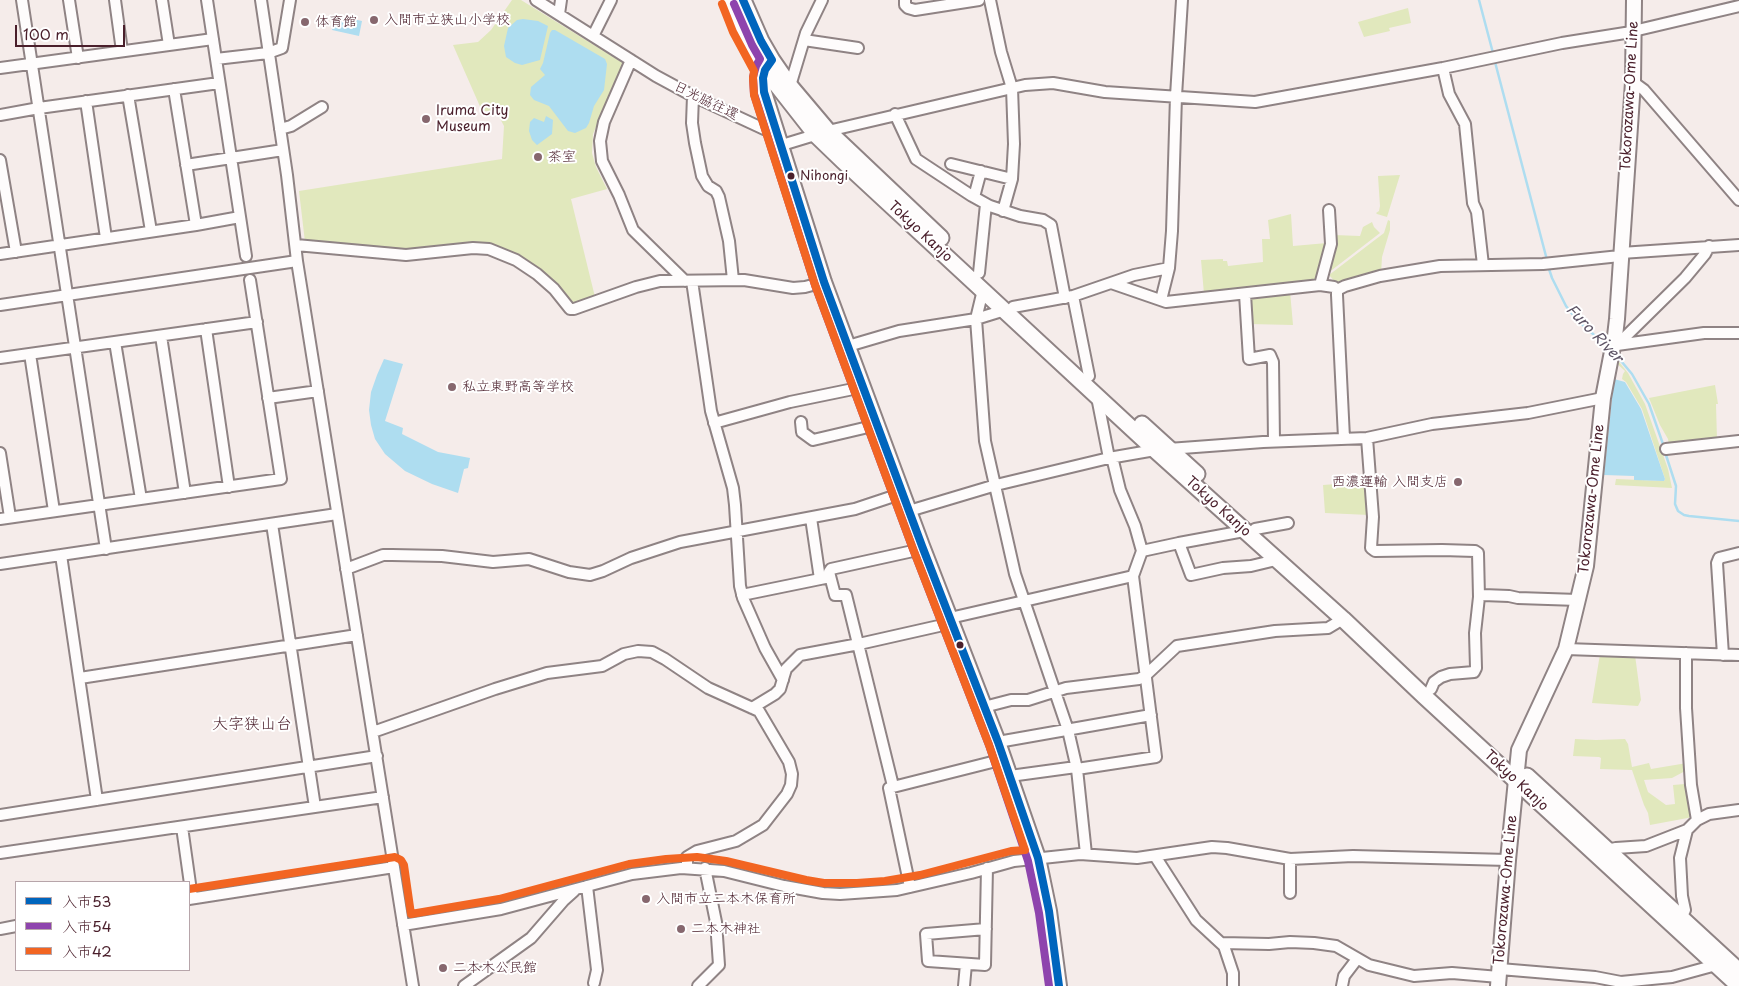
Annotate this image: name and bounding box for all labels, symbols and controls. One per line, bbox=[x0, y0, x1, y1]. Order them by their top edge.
place label: 入間市立狭山小学校 bbox=[384, 12, 510, 28]
place label: 体育館 bbox=[315, 14, 357, 30]
marker: 入間市立狭山小学校 bbox=[368, 14, 380, 26]
scale bar bbox=[18, 15, 128, 47]
marker: 体育館 bbox=[299, 16, 311, 28]
street label: Tokorozawa-Ome Line bbox=[1618, 20, 1642, 172]
text: 100 m bbox=[23, 22, 69, 45]
street label: 日光脇往還 bbox=[671, 78, 741, 124]
place label: Iruma City Museum bbox=[436, 103, 509, 136]
marker: Iruma City Museum bbox=[420, 113, 432, 125]
place label: 茶室 bbox=[548, 149, 576, 165]
marker: 茶室 bbox=[532, 151, 544, 163]
place label: Nihongi bbox=[800, 168, 848, 184]
marker: Nihongi bbox=[786, 171, 796, 181]
street label: Tokyo Kanjo bbox=[884, 198, 956, 266]
water label: Furo River bbox=[1562, 301, 1626, 367]
place label: 私立東野高等学校 bbox=[462, 379, 574, 395]
marker: 私立東野高等学校 bbox=[446, 381, 458, 393]
street label: Tokorozawa-Ome Line bbox=[1576, 423, 1608, 575]
street label: Tokyo Kanjo bbox=[1182, 473, 1254, 541]
place label: 西濃運輸 入間支店 bbox=[1331, 474, 1448, 490]
marker: 西濃運輸 入間支店 bbox=[1452, 476, 1464, 488]
unlabelled marker bbox=[955, 640, 965, 650]
district label: 大字狭山台 bbox=[212, 715, 292, 735]
street label: Tokyo Kanjo bbox=[1480, 747, 1552, 815]
street label: Tokorozawa-Ome Line bbox=[1491, 814, 1521, 966]
legend bbox=[15, 881, 190, 971]
text: 入市53 bbox=[62, 889, 111, 912]
place label: 入間市立二本木保育所 bbox=[656, 891, 796, 907]
marker: 入間市立二本木保育所 bbox=[640, 893, 652, 905]
text: 入市54 bbox=[62, 914, 112, 937]
place label: 二本木神社 bbox=[691, 921, 761, 937]
marker: 二本木神社 bbox=[675, 923, 687, 935]
text: 入市42 bbox=[62, 939, 112, 962]
place label: 二本木公民館 bbox=[453, 960, 537, 976]
marker: 二本木公民館 bbox=[437, 962, 449, 974]

